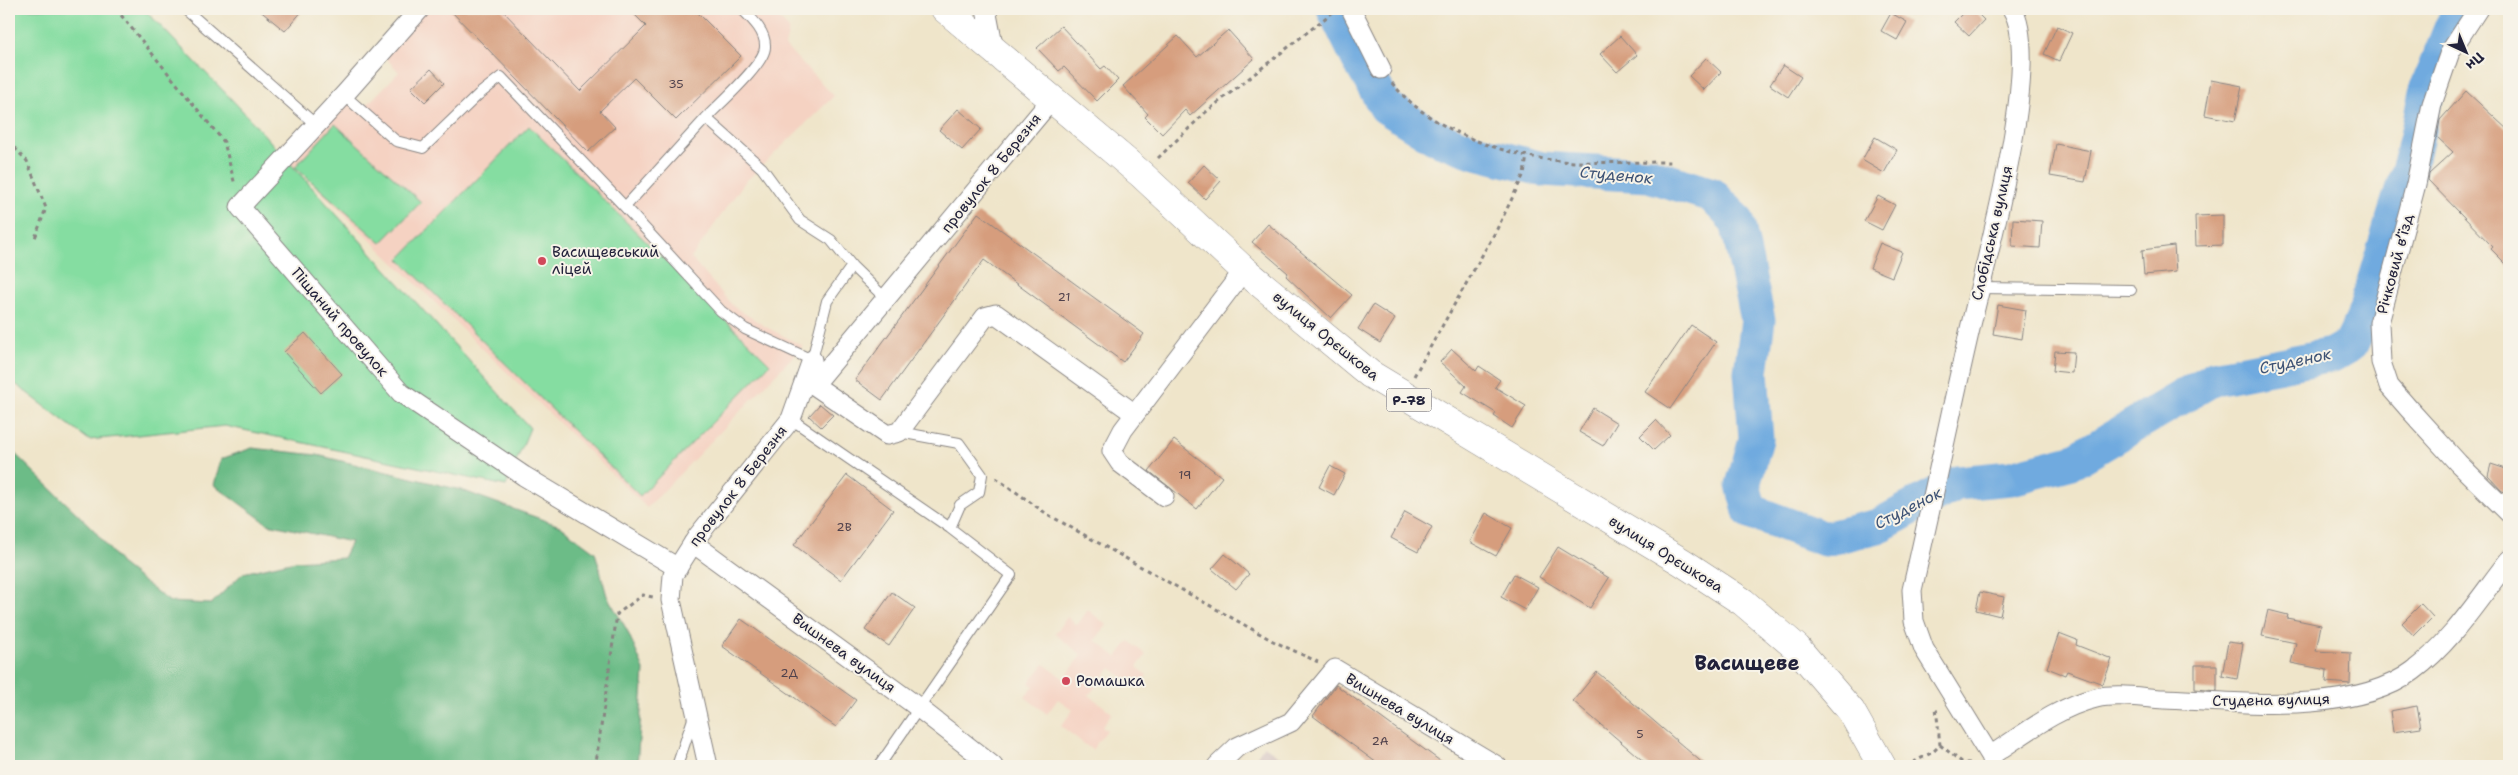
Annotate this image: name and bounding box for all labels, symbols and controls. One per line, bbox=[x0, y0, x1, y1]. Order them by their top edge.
north arrow bbox=[2440, 28, 2490, 78]
text: Пн bbox=[2462, 48, 2488, 74]
house number: 35 bbox=[668, 76, 684, 92]
street label: провулок 8 Березня bbox=[937, 109, 1045, 237]
water label: Студенок bbox=[1579, 161, 1654, 189]
street label: Слобідська вулиця bbox=[1967, 164, 2017, 302]
street label: Річковий в’їзд bbox=[2372, 211, 2418, 316]
place label: Васищевський ліцей bbox=[552, 242, 659, 279]
marker: Васищевський ліцей bbox=[536, 255, 548, 267]
street label: Піщаний провулок bbox=[287, 263, 393, 381]
street label: вулиця Орєшкова bbox=[1269, 287, 1384, 386]
house number: 21 bbox=[1058, 289, 1070, 305]
water label: Студенок bbox=[2257, 343, 2333, 379]
road number: Р-78 bbox=[1386, 388, 1432, 412]
street label: провулок 8 Березня bbox=[684, 421, 792, 551]
house number: 19 bbox=[1179, 467, 1191, 483]
water label: Студенок bbox=[1871, 482, 1946, 534]
street label: вулиця Орєшкова bbox=[1605, 511, 1728, 598]
house number: 2В bbox=[836, 519, 852, 535]
street label: Вишнева вулиця bbox=[788, 609, 900, 697]
district label: Васищеве bbox=[1695, 650, 1799, 676]
house number: 2Д bbox=[780, 665, 798, 681]
street label: Вишнева вулиця bbox=[1342, 669, 1458, 749]
place label: Ромашка bbox=[1076, 671, 1145, 691]
marker: Ромашка bbox=[1060, 675, 1072, 687]
street label: Студена вулиця bbox=[2212, 689, 2330, 711]
house number: 5 bbox=[1636, 726, 1644, 742]
house number: 2А bbox=[1371, 733, 1389, 749]

